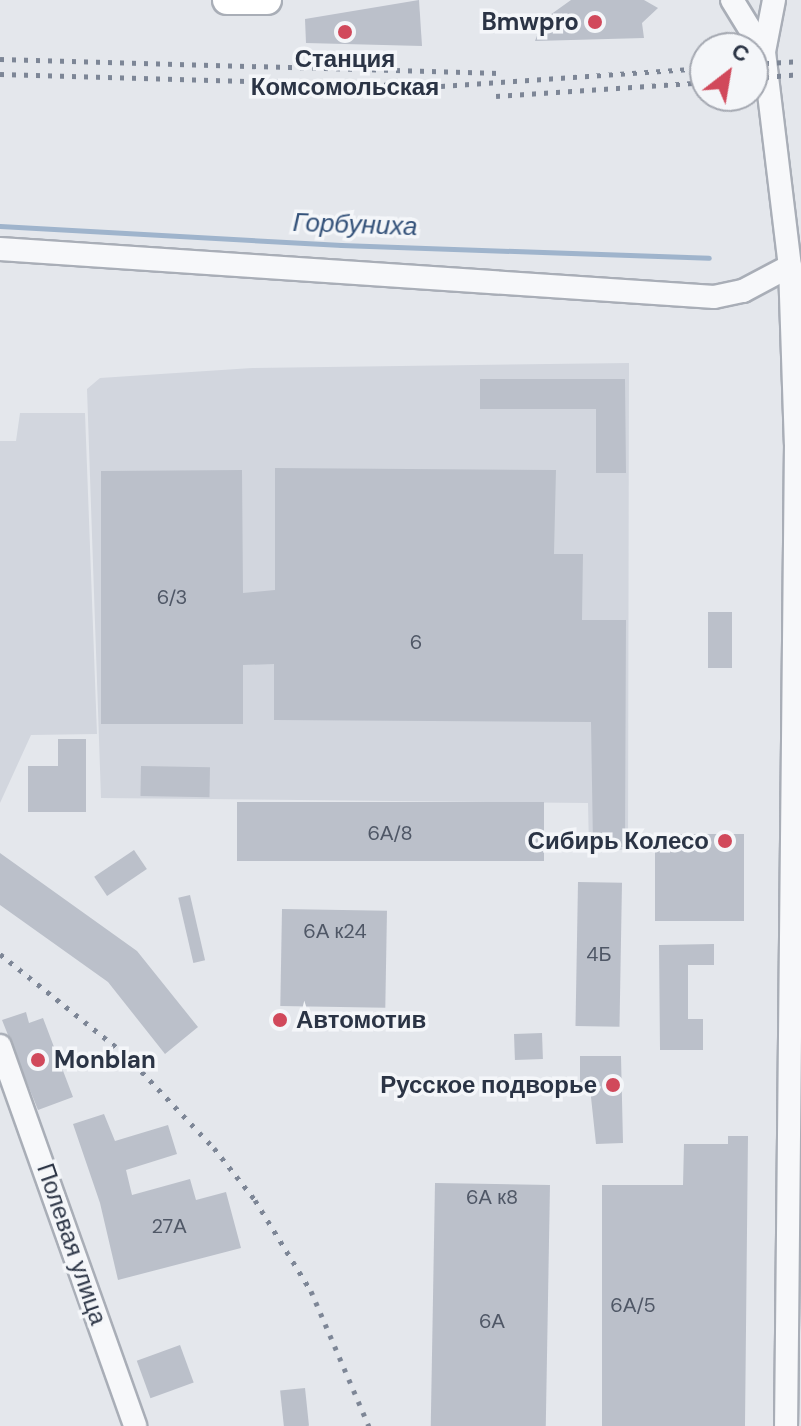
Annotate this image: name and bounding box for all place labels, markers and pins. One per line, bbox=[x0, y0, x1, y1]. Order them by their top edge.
place label: Bmwpro bbox=[481, 8, 579, 36]
marker: Bmwpro bbox=[586, 13, 604, 31]
marker: Станция Комсомольская bbox=[336, 23, 354, 41]
place label: Станция Комсомольская bbox=[251, 45, 439, 101]
place label: Сибирь Колесо bbox=[528, 827, 709, 855]
marker: Сибирь Колесо bbox=[716, 832, 734, 850]
place label: Автомотив bbox=[296, 1006, 426, 1034]
marker: Автомотив bbox=[271, 1011, 289, 1029]
place label: Monblan bbox=[54, 1046, 156, 1074]
marker: Monblan bbox=[29, 1051, 47, 1069]
place label: Русское подворье bbox=[380, 1071, 597, 1099]
marker: Русское подворье bbox=[604, 1076, 622, 1094]

